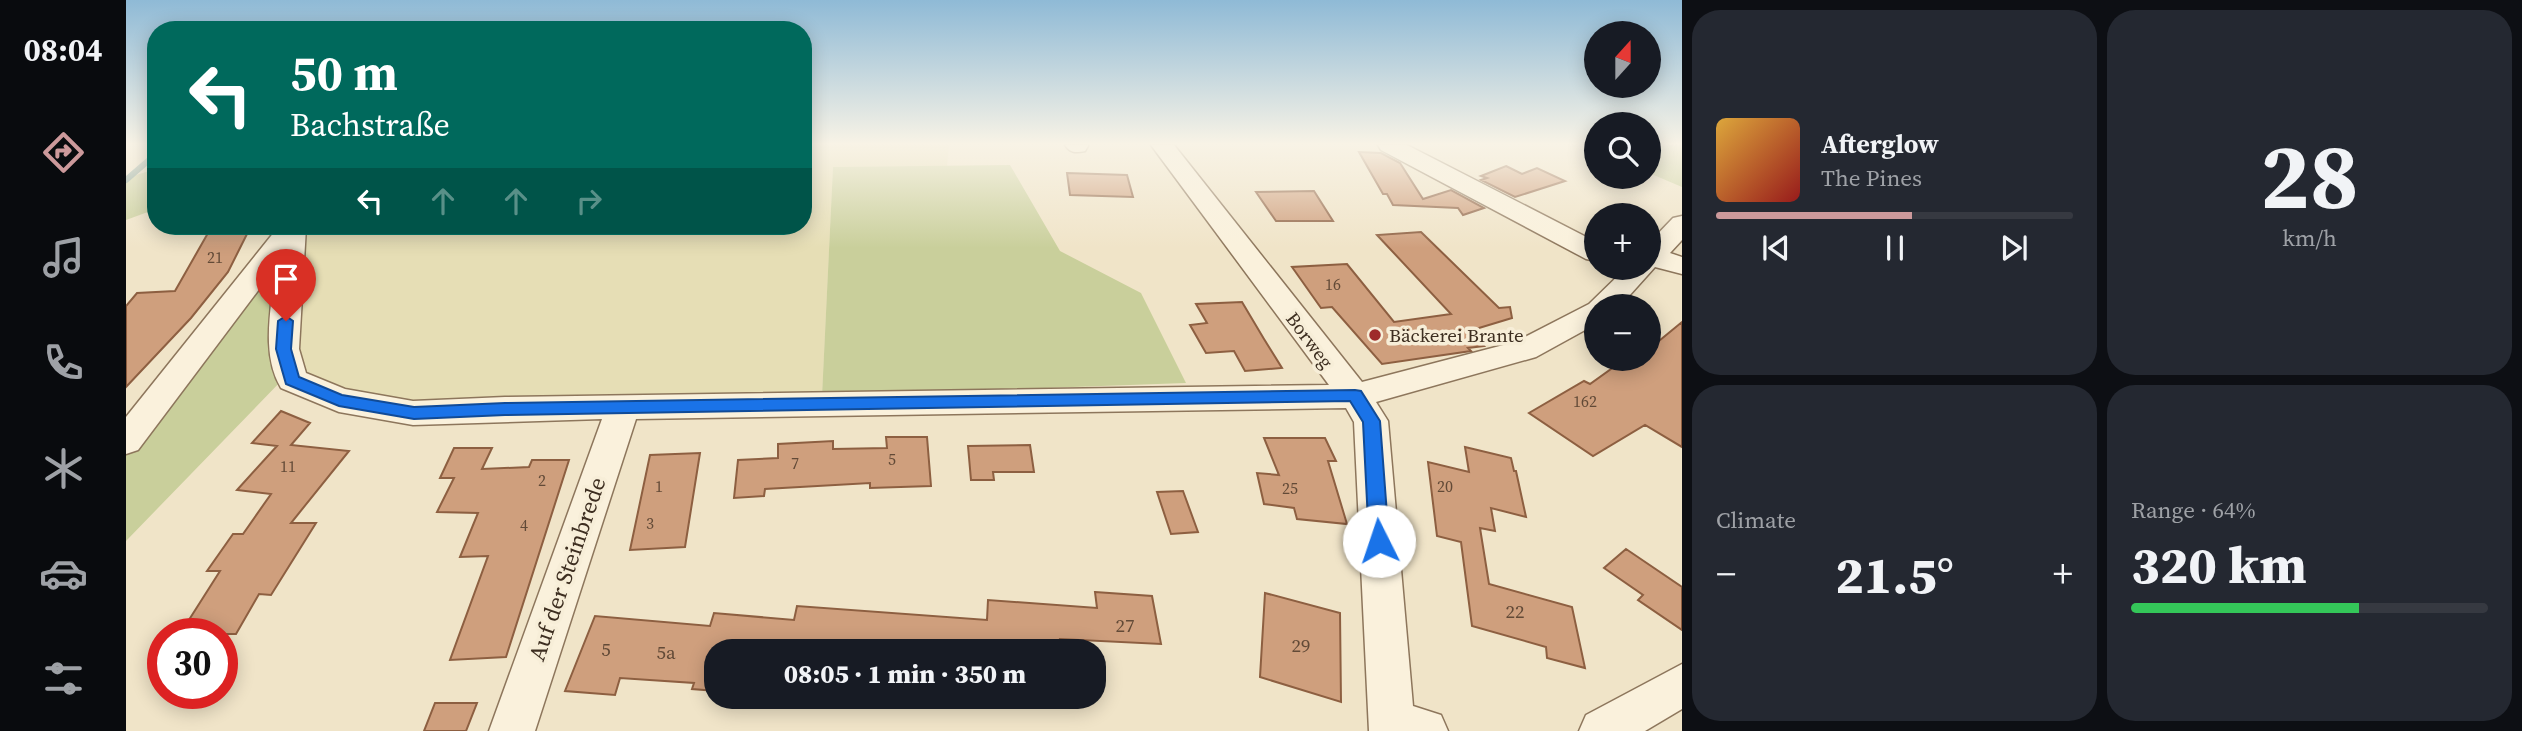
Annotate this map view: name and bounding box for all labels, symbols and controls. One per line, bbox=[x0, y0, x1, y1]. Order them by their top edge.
north arrow bbox=[1584, 21, 1661, 98]
map controls bbox=[1584, 21, 1661, 371]
text: 08:04 bbox=[24, 28, 102, 72]
text: 50 m bbox=[290, 39, 398, 106]
icon: left bbox=[175, 49, 266, 140]
text: Bachstraße bbox=[290, 103, 450, 147]
button: search bbox=[1584, 112, 1661, 189]
text: 28 bbox=[2260, 114, 2359, 238]
text: Afterglow bbox=[1821, 126, 1939, 162]
icon: directions bbox=[39, 128, 88, 177]
text: The Pines bbox=[1821, 162, 1922, 194]
icon: left bbox=[351, 182, 389, 220]
icon: ahead bbox=[424, 182, 462, 220]
icon: ahead bbox=[497, 182, 535, 220]
icon: right bbox=[570, 182, 608, 220]
button: + bbox=[1584, 203, 1661, 280]
text: km/h bbox=[2282, 222, 2337, 254]
icon: previous bbox=[1757, 229, 1795, 267]
icon: pause bbox=[1876, 229, 1914, 267]
icon: next bbox=[1995, 229, 2033, 267]
icon: music bbox=[39, 233, 88, 282]
house number: 21 bbox=[207, 246, 223, 268]
pin bbox=[256, 249, 316, 321]
icon: arrive bbox=[267, 260, 305, 298]
house number: 16 bbox=[1325, 273, 1341, 295]
button: − bbox=[1584, 294, 1661, 371]
street label: Borweg bbox=[1280, 307, 1340, 374]
place label: Bäckerei Brante bbox=[1389, 322, 1524, 348]
marker: Bäckerei Brante bbox=[1367, 327, 1383, 343]
icon: phone bbox=[39, 338, 88, 387]
house number: 162 bbox=[1573, 390, 1597, 412]
icon: climate bbox=[39, 444, 88, 493]
house number: 5 bbox=[888, 448, 896, 470]
house number: 7 bbox=[791, 452, 799, 474]
house number: 11 bbox=[280, 455, 296, 477]
house number: 2 bbox=[538, 469, 546, 491]
street label: Auf der Steinbrede bbox=[521, 473, 613, 665]
house number: 1 bbox=[655, 475, 663, 497]
house number: 20 bbox=[1437, 475, 1453, 497]
house number: 25 bbox=[1282, 477, 1298, 499]
text: Range · 64% bbox=[2131, 494, 2256, 526]
position arrow bbox=[1342, 504, 1416, 578]
text: Climate bbox=[1716, 504, 1796, 536]
house number: 3 bbox=[646, 512, 654, 534]
house number: 4 bbox=[520, 514, 528, 536]
text: 320 km bbox=[2131, 529, 2307, 600]
text: 21.5° bbox=[1835, 539, 1954, 610]
text: − bbox=[1716, 548, 1736, 600]
text: + bbox=[2053, 548, 2073, 600]
icon: car bbox=[39, 549, 88, 598]
house number: 22 bbox=[1505, 598, 1525, 624]
house number: 27 bbox=[1115, 612, 1135, 638]
speed limit sign: 30 bbox=[147, 618, 238, 709]
house number: 29 bbox=[1291, 632, 1311, 658]
house number: 5 bbox=[601, 636, 611, 662]
house number: 5a bbox=[656, 639, 676, 665]
icon: filters bbox=[39, 654, 88, 703]
text: 08:05 · 1 min · 350 m bbox=[784, 656, 1026, 692]

